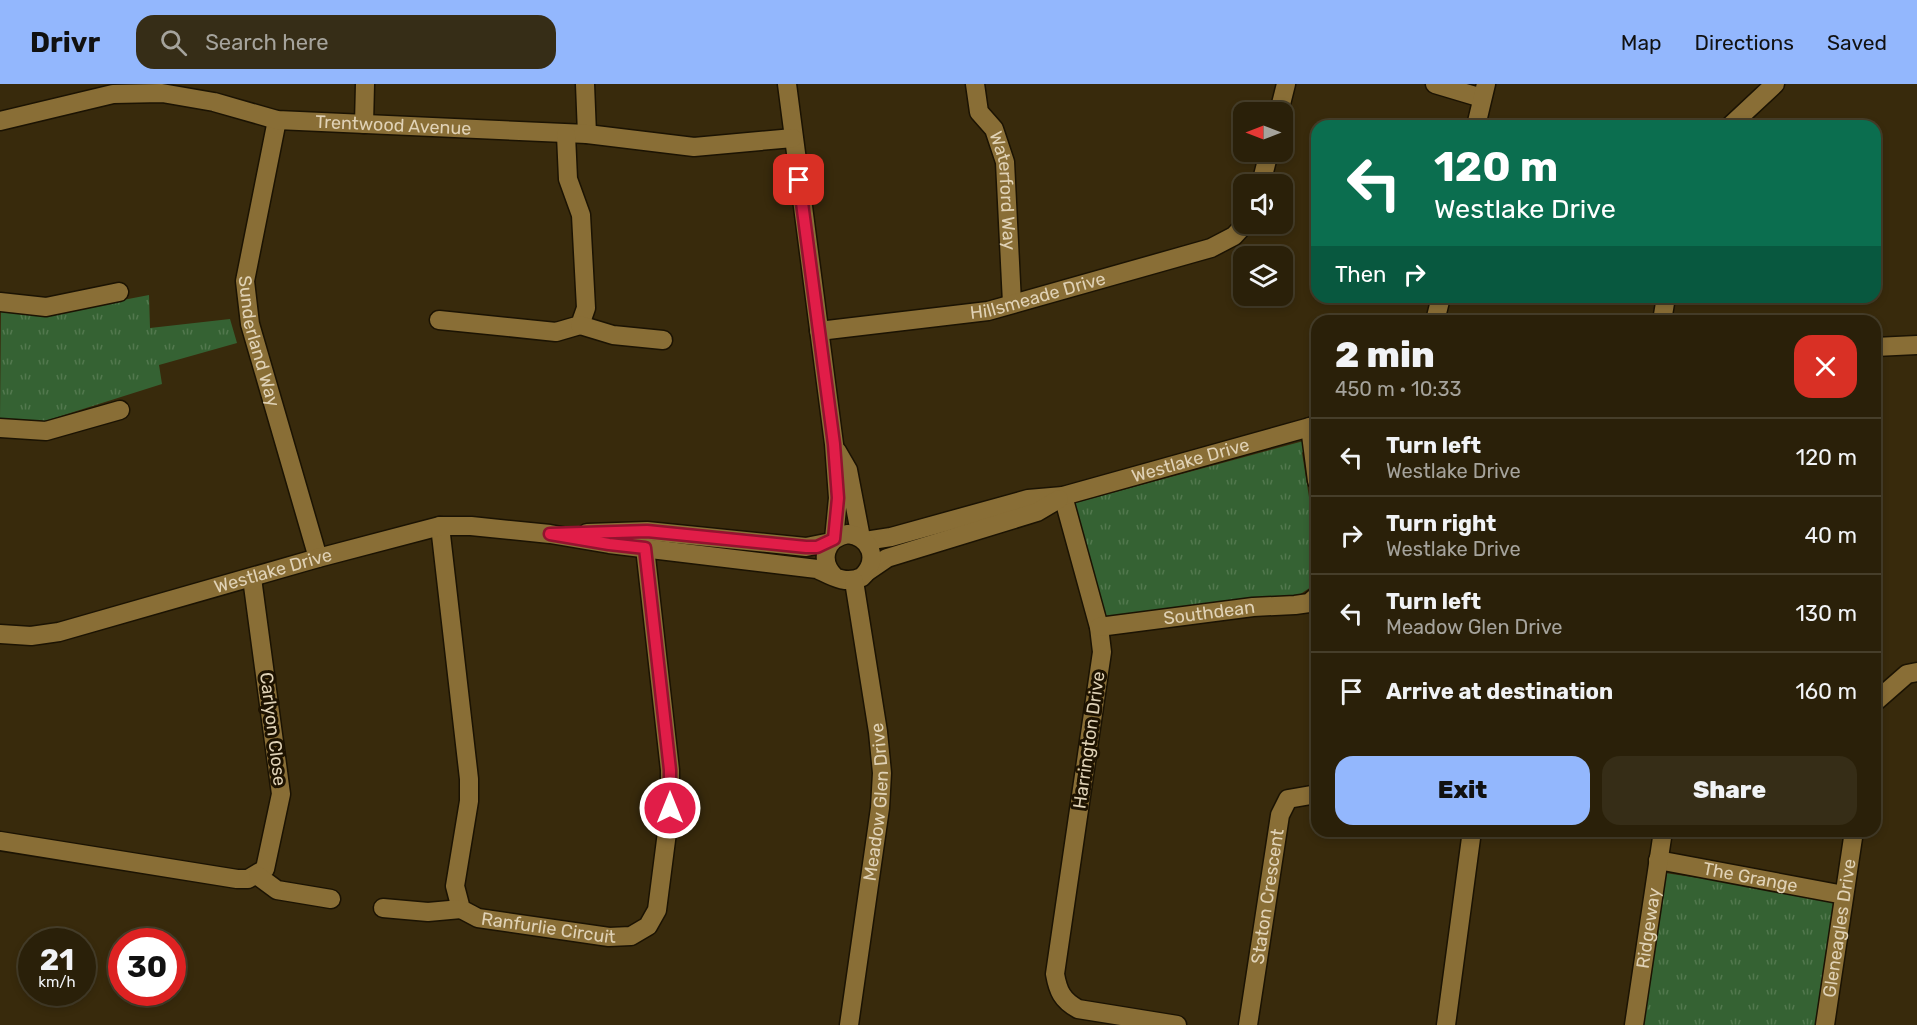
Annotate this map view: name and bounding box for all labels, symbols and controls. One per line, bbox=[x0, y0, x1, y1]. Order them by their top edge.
search box bbox=[136, 15, 556, 69]
text: Drivr bbox=[30, 26, 100, 59]
icon: search bbox=[157, 26, 190, 59]
text: Search here bbox=[205, 29, 329, 56]
text: Map bbox=[1621, 30, 1662, 55]
text: Directions bbox=[1695, 30, 1794, 55]
text: Saved bbox=[1827, 30, 1887, 55]
north arrow bbox=[1233, 102, 1293, 162]
map controls bbox=[1233, 102, 1293, 306]
street label: Trentwood Avenue bbox=[315, 111, 472, 140]
street label: Waterford Way bbox=[984, 128, 1020, 251]
text: 120 m bbox=[1434, 142, 1558, 192]
icon: left bbox=[1335, 144, 1413, 222]
pin bbox=[773, 154, 824, 205]
icon: arrive bbox=[782, 163, 815, 196]
button: sound bbox=[1233, 174, 1293, 234]
text: Westlake Drive bbox=[1434, 193, 1616, 225]
button: layers bbox=[1233, 246, 1293, 306]
icon: right bbox=[1398, 258, 1431, 291]
text: Then bbox=[1335, 261, 1386, 288]
street label: Hillsmeade Drive bbox=[969, 267, 1108, 324]
street label: Sunderland Way bbox=[233, 274, 285, 409]
text: 2 min bbox=[1335, 333, 1435, 376]
button: close bbox=[1794, 335, 1857, 398]
text: 450 m · 10:33 bbox=[1335, 377, 1462, 401]
text: Turn left bbox=[1386, 432, 1481, 459]
street label: Westlake Drive bbox=[1129, 433, 1252, 487]
icon: left bbox=[1335, 441, 1368, 474]
text: 120 m bbox=[1796, 444, 1857, 471]
text: Westlake Drive bbox=[1386, 459, 1521, 483]
text: Turn right bbox=[1386, 510, 1496, 537]
icon: right bbox=[1335, 519, 1368, 552]
text: 40 m bbox=[1804, 522, 1857, 549]
text: Westlake Drive bbox=[1386, 537, 1521, 561]
street label: Westlake Drive bbox=[212, 544, 334, 598]
text: Turn left bbox=[1386, 588, 1481, 615]
street label: Southdean bbox=[1162, 596, 1256, 630]
icon: left bbox=[1335, 597, 1368, 630]
text: 130 m bbox=[1795, 600, 1857, 627]
text: Meadow Glen Drive bbox=[1386, 615, 1563, 639]
street label: Harrington Drive bbox=[1068, 670, 1110, 810]
street label: Carlyon Close bbox=[255, 671, 291, 787]
icon: arrive bbox=[1335, 675, 1368, 708]
text: Arrive at destination bbox=[1386, 678, 1613, 705]
text: 160 m bbox=[1795, 678, 1857, 705]
street label: Meadow Glen Drive bbox=[859, 721, 893, 883]
button: Exit bbox=[1335, 756, 1590, 825]
button: Share bbox=[1602, 756, 1857, 825]
position arrow bbox=[638, 776, 702, 840]
street label: Staton Crescent bbox=[1246, 827, 1289, 966]
street label: Gleneagles Drive bbox=[1818, 857, 1861, 999]
street label: The Grange bbox=[1701, 858, 1800, 897]
street label: Ridgeway bbox=[1632, 886, 1665, 970]
street label: Ranfurlie Circuit bbox=[480, 908, 616, 948]
speed limit sign: 30 bbox=[108, 928, 186, 1006]
text: 21 bbox=[40, 942, 74, 978]
text: km/h bbox=[38, 973, 76, 991]

